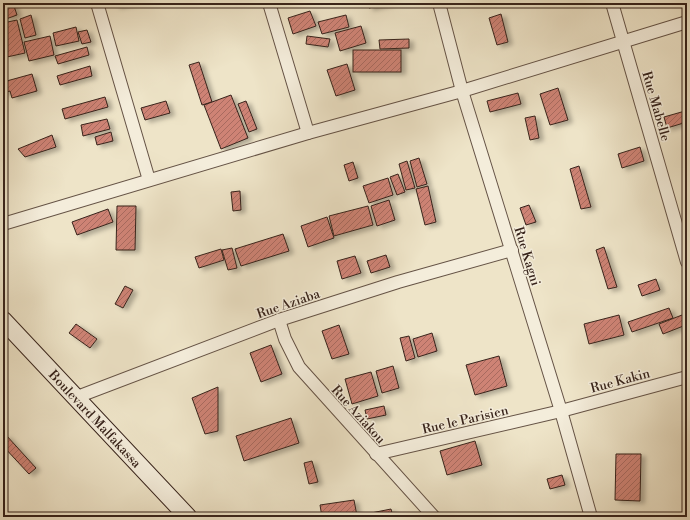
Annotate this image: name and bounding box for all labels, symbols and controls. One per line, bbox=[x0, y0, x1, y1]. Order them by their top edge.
street label: Rue Mabelle bbox=[638, 69, 674, 143]
street label: Rue Kagni bbox=[510, 225, 544, 288]
street label: Rue Aziaba bbox=[255, 286, 322, 322]
street label: Rue Kakin bbox=[589, 365, 652, 397]
street label: Boulevard Malfakassa bbox=[44, 366, 145, 471]
street label: Rue Aziakou bbox=[328, 382, 389, 448]
street label: Rue le Parisien bbox=[421, 402, 510, 438]

